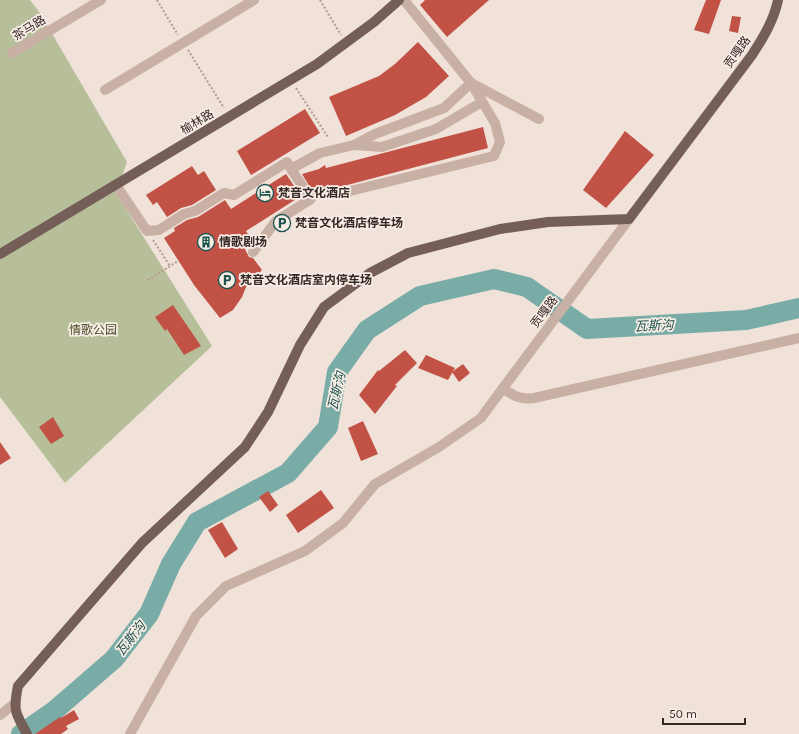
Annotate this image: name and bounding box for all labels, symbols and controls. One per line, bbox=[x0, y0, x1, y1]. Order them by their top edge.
street label: 茶马路 bbox=[10, 13, 48, 43]
street label: 贡嘎路 bbox=[721, 33, 753, 71]
street label: 榆林路 bbox=[178, 107, 216, 137]
hotel icon: 梵音文化酒店 bbox=[255, 183, 275, 203]
place label: 梵音文化酒店 bbox=[278, 186, 350, 200]
parking icon: 梵音文化酒店停车场 bbox=[272, 213, 292, 233]
place label: 梵音文化酒店停车场 bbox=[295, 216, 403, 230]
building icon: 情歌剧场 bbox=[196, 232, 216, 252]
place label: 情歌剧场 bbox=[219, 235, 267, 249]
parking icon: 梵音文化酒店室内停车场 bbox=[217, 270, 237, 290]
place label: 梵音文化酒店室内停车场 bbox=[240, 273, 372, 287]
street label: 贡嘎路 bbox=[528, 293, 560, 331]
water label: 瓦斯沟 bbox=[634, 317, 676, 334]
park label: 情歌公园 bbox=[69, 323, 117, 337]
water label: 瓦斯沟 bbox=[325, 368, 349, 412]
water label: 瓦斯沟 bbox=[112, 617, 150, 658]
scale bar bbox=[663, 700, 745, 726]
text: 50 m bbox=[669, 707, 697, 721]

